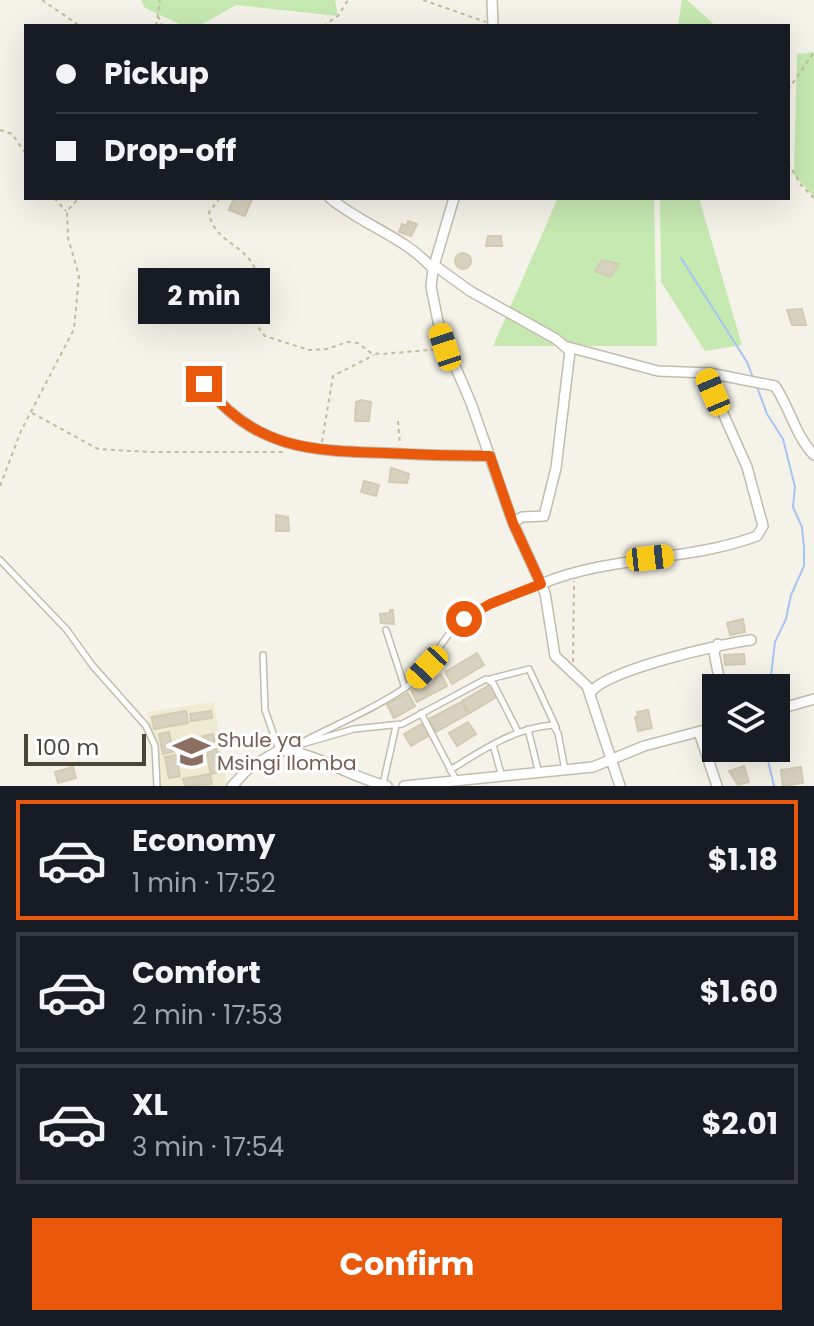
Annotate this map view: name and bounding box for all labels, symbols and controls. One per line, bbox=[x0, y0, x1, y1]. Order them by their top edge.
text: Pickup bbox=[104, 52, 209, 95]
text: Drop-off bbox=[104, 129, 236, 172]
callout: 2 min bbox=[138, 268, 270, 324]
text: 2 min bbox=[167, 278, 241, 314]
car bbox=[426, 320, 464, 374]
car bbox=[693, 365, 733, 419]
route end bbox=[186, 366, 222, 402]
car bbox=[625, 544, 675, 572]
route start bbox=[446, 601, 482, 637]
car bbox=[402, 641, 452, 693]
map controls bbox=[702, 674, 790, 762]
button: layers bbox=[702, 674, 790, 762]
place label: Shule ya Msingi Ilomba bbox=[217, 726, 356, 777]
scale bar bbox=[24, 730, 146, 766]
text: 100 m bbox=[36, 732, 99, 763]
school or university icon: Shule ya Msingi Ilomba bbox=[172, 732, 210, 770]
text: Economy bbox=[132, 819, 276, 862]
icon: car bbox=[36, 824, 108, 896]
text: $1.18 bbox=[708, 838, 778, 881]
text: 1 min · 17:52 bbox=[132, 865, 276, 901]
text: Comfort bbox=[132, 951, 261, 994]
icon: car bbox=[36, 956, 108, 1028]
text: $1.60 bbox=[700, 970, 778, 1013]
text: 2 min · 17:53 bbox=[132, 997, 283, 1033]
text: XL bbox=[132, 1083, 168, 1126]
icon: car bbox=[36, 1088, 108, 1160]
text: $2.01 bbox=[702, 1102, 778, 1145]
text: 3 min · 17:54 bbox=[132, 1129, 284, 1165]
button: Confirm bbox=[32, 1218, 782, 1310]

